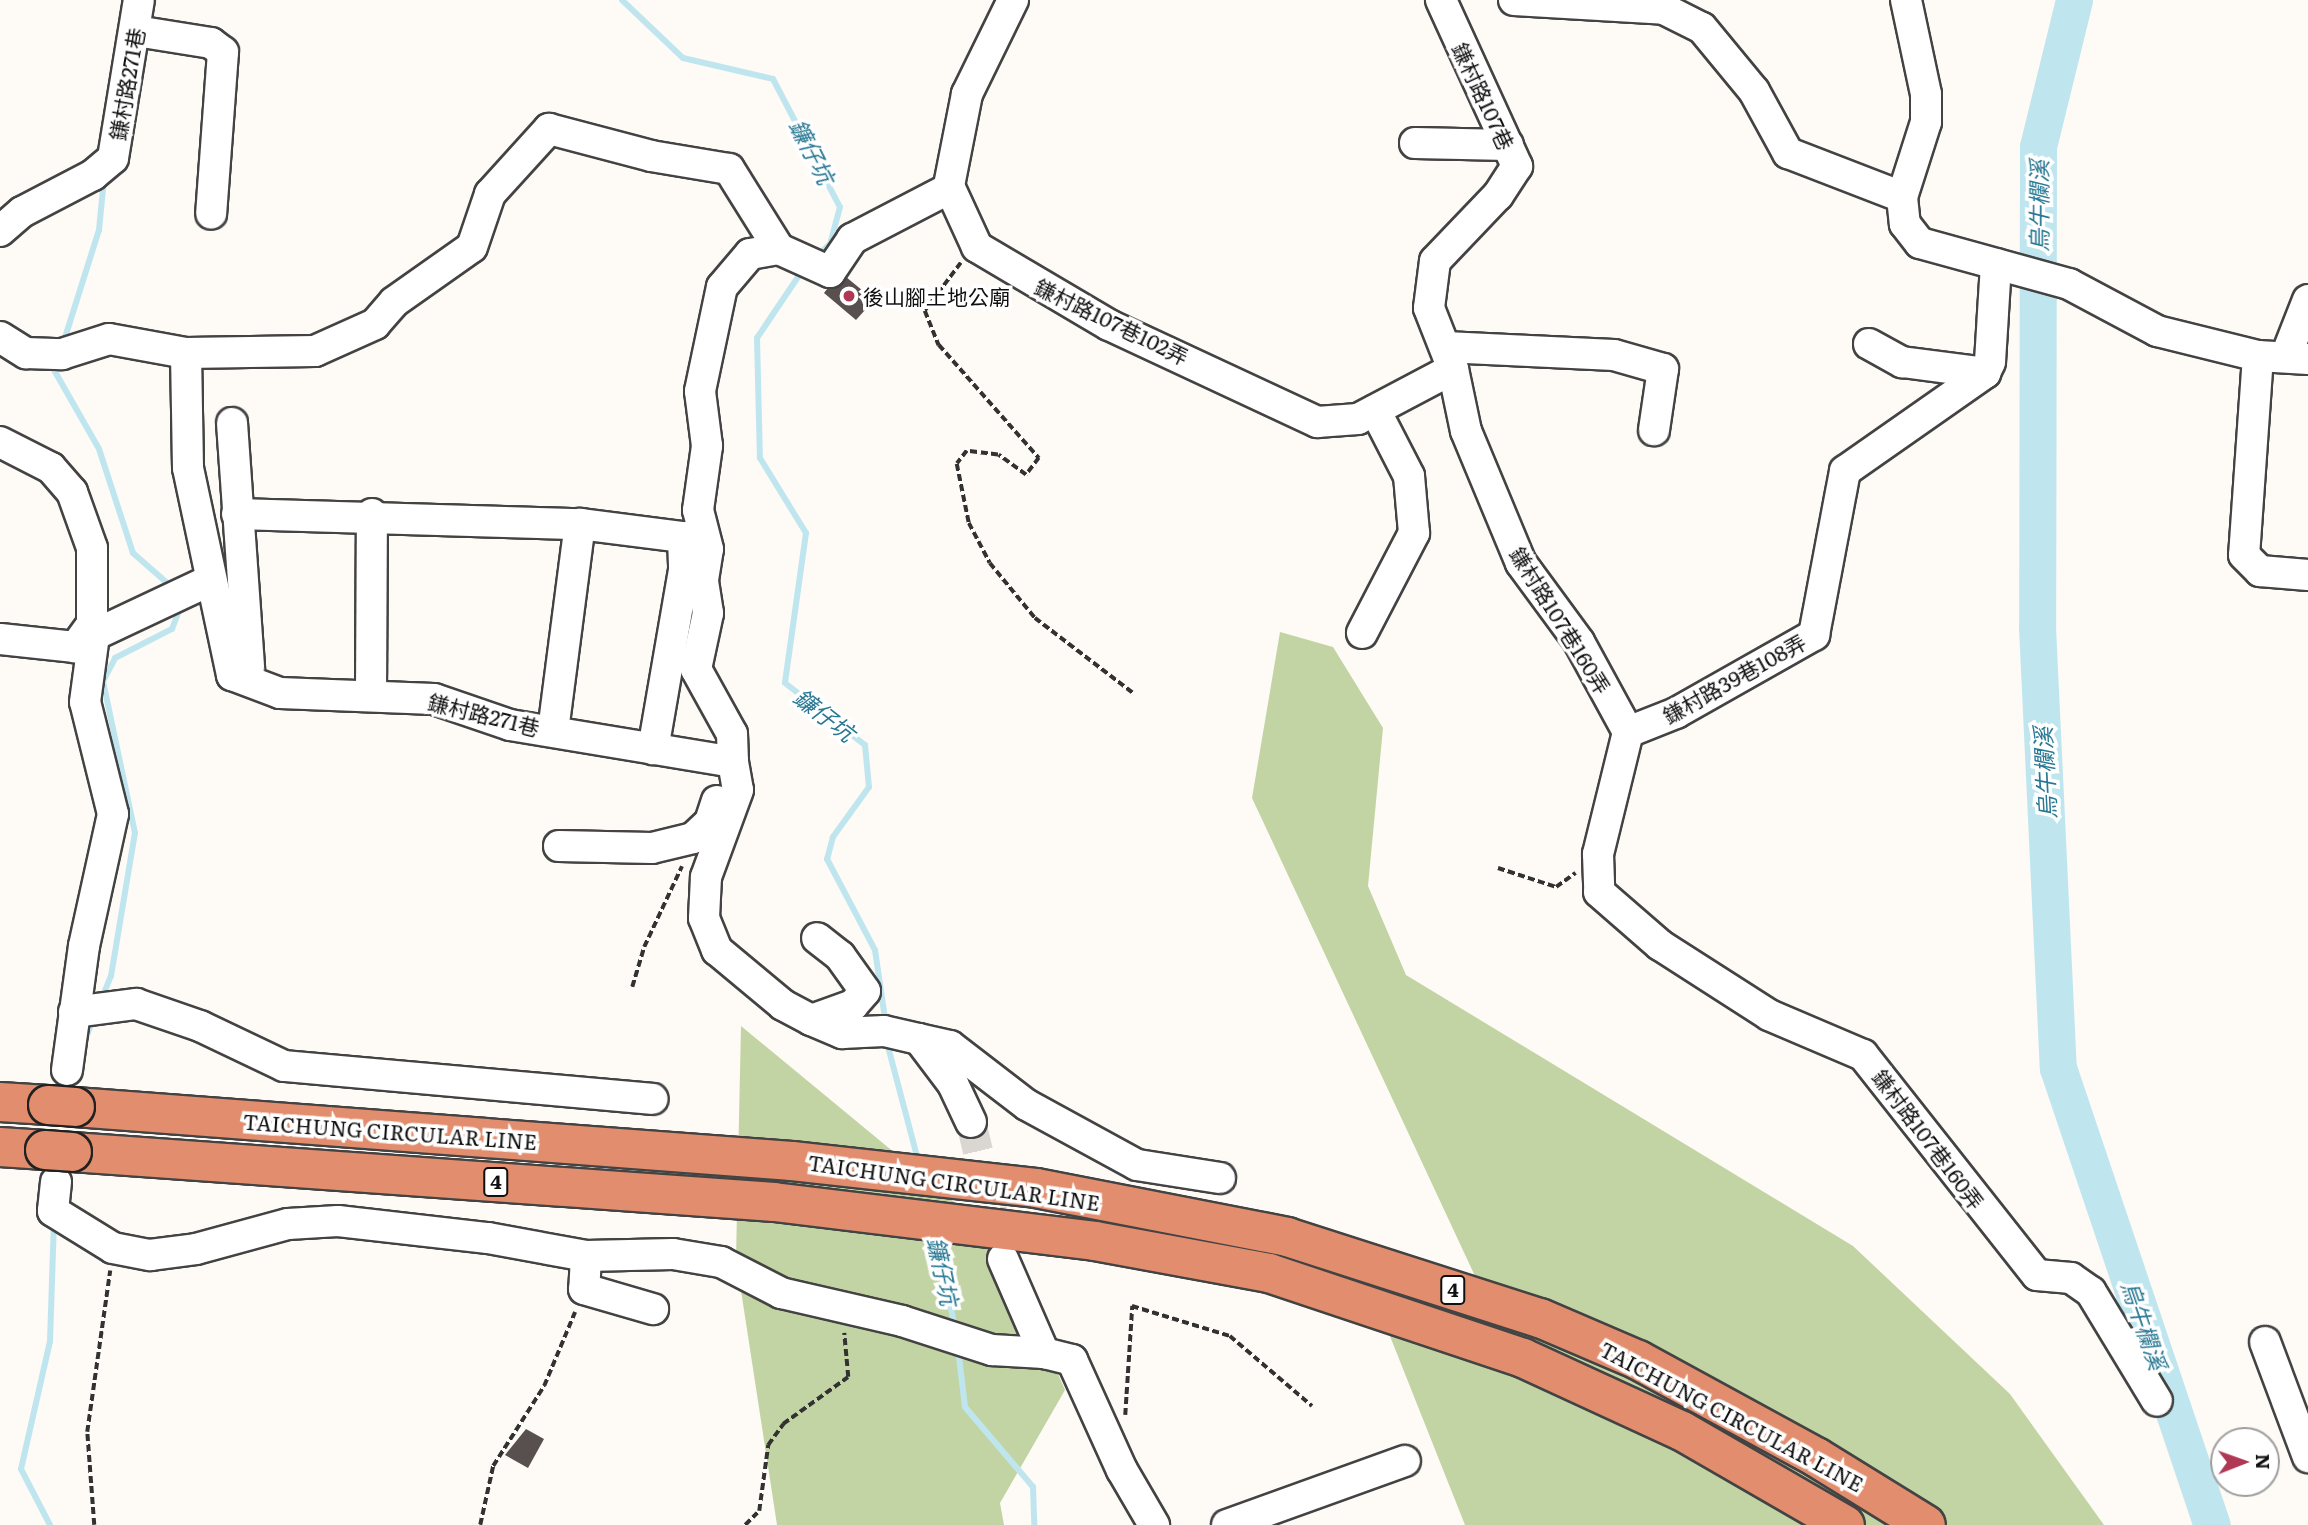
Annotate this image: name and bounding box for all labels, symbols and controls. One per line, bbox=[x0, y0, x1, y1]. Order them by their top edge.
street label: 鎌村路271巷 bbox=[104, 26, 148, 142]
street label: 鎌村路107巷 bbox=[1448, 38, 1520, 154]
water label: 鐮仔坑 bbox=[785, 114, 841, 188]
water label: 烏牛欄溪 bbox=[2024, 160, 2052, 252]
street label: 鎌村路107巷102弄 bbox=[1031, 273, 1193, 369]
place label: 後山腳土地公廟 bbox=[863, 283, 1010, 309]
marker: 後山腳土地公廟 bbox=[841, 288, 857, 304]
street label: 鎌村路107巷160弄 bbox=[1506, 542, 1616, 698]
street label: 鎌村路39巷108弄 bbox=[1658, 628, 1810, 728]
water label: 鐮仔坑 bbox=[789, 682, 861, 746]
street label: 鎌村路271巷 bbox=[426, 688, 542, 740]
water label: 烏牛欄溪 bbox=[2028, 726, 2060, 820]
street label: 鎌村路107巷160弄 bbox=[1868, 1064, 1990, 1214]
street label: TAICHUNG CIRCULAR LINE bbox=[242, 1108, 538, 1154]
street label: TAICHUNG CIRCULAR LINE bbox=[806, 1149, 1102, 1215]
road number: 4 bbox=[482, 1166, 510, 1198]
water label: 鐮仔坑 bbox=[923, 1234, 965, 1308]
road number: 4 bbox=[1439, 1274, 1467, 1306]
water label: 烏牛欄溪 bbox=[2117, 1277, 2173, 1373]
street label: TAICHUNG CIRCULAR LINE bbox=[1596, 1336, 1868, 1496]
north arrow bbox=[2210, 1427, 2280, 1497]
text: N bbox=[2250, 1453, 2278, 1470]

